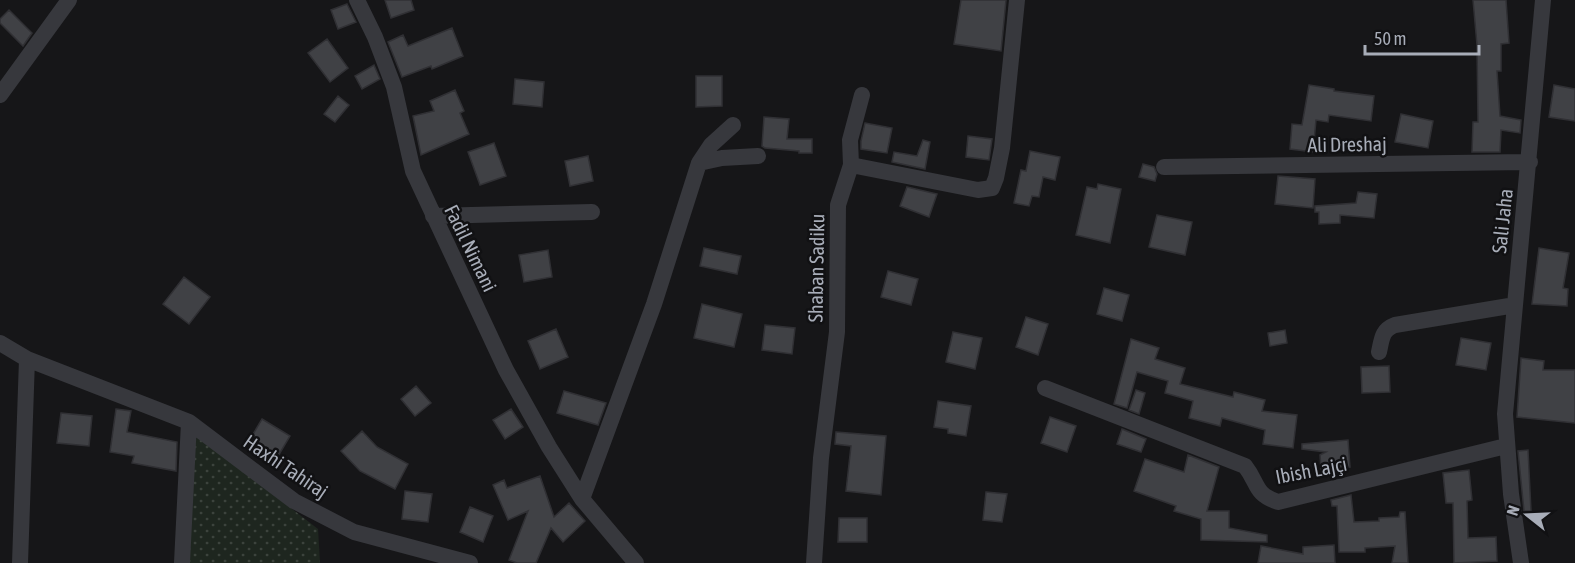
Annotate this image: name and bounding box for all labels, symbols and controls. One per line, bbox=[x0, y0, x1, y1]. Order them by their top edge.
scale bar bbox=[1365, 18, 1479, 56]
text: 50 m bbox=[1374, 28, 1406, 49]
street label: Ali Dreshaj bbox=[1307, 132, 1387, 156]
street label: Sali Jaha bbox=[1487, 187, 1517, 255]
street label: Fadil Nimani bbox=[440, 201, 502, 295]
street label: Shaban Sadiku bbox=[804, 213, 828, 323]
street label: Haxhi Tahiraj bbox=[240, 430, 332, 502]
street label: Ibish Lajçi bbox=[1273, 452, 1349, 488]
north arrow bbox=[1497, 485, 1557, 545]
text: N bbox=[1503, 503, 1523, 518]

